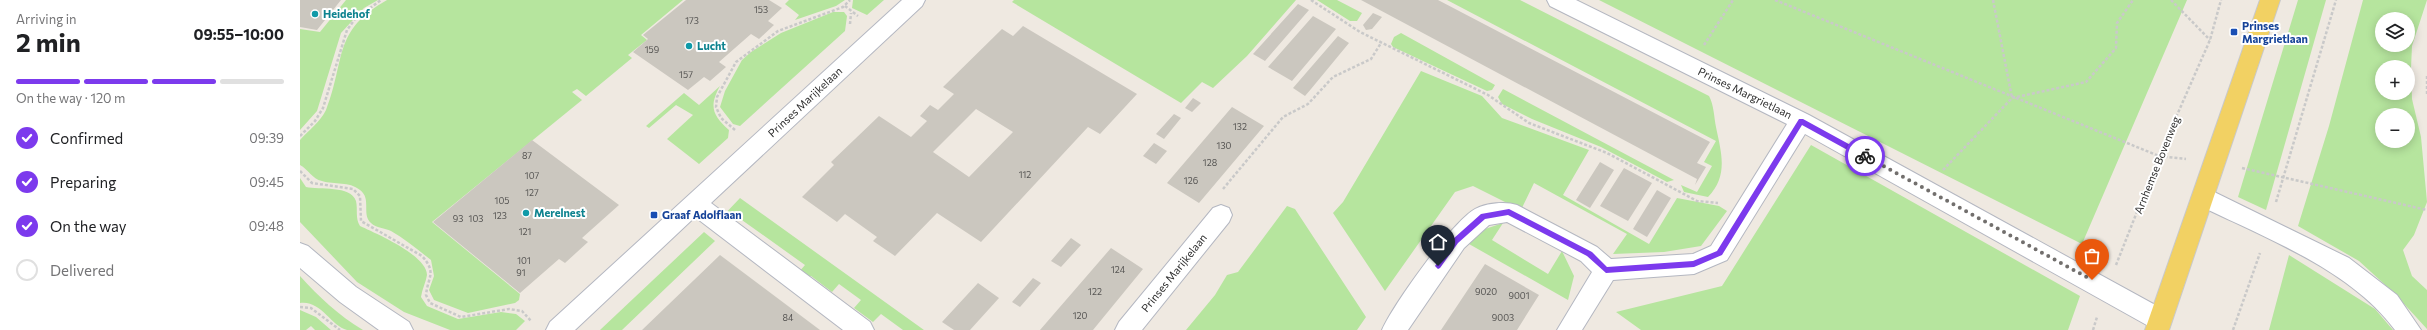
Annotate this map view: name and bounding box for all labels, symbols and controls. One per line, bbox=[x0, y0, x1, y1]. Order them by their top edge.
house number: 153 bbox=[754, 4, 768, 15]
place label: Heidehof bbox=[323, 7, 370, 20]
marker: Heidehof bbox=[310, 9, 320, 19]
text: Arriving in bbox=[16, 11, 76, 27]
map controls bbox=[2375, 12, 2415, 148]
button: layers bbox=[2375, 12, 2415, 52]
house number: 173 bbox=[685, 15, 699, 26]
place label: Prinses Margrietlaan bbox=[2242, 19, 2308, 45]
text: 09:55–10:00 bbox=[193, 25, 284, 43]
text: 2 min bbox=[16, 26, 81, 57]
marker: Prinses Margrietlaan bbox=[2229, 27, 2239, 37]
place label: Lucht bbox=[697, 39, 726, 52]
marker: Lucht bbox=[684, 41, 694, 51]
house number: 159 bbox=[645, 44, 659, 55]
button: + bbox=[2375, 60, 2415, 100]
street label: Prinses Marijkelaan bbox=[765, 64, 844, 139]
street label: Prinses Margrietlaan bbox=[1696, 64, 1794, 121]
house number: 157 bbox=[679, 69, 693, 80]
text: On the way · 120 m bbox=[16, 90, 125, 106]
button: − bbox=[2375, 108, 2415, 148]
street label: Arnhemse Bovenweg bbox=[2131, 114, 2182, 216]
house number: 132 bbox=[1233, 121, 1247, 132]
icon: check bbox=[16, 127, 38, 149]
text: Confirmed bbox=[50, 129, 123, 147]
text: 09:39 bbox=[249, 130, 284, 146]
courier bbox=[1845, 136, 1885, 176]
house number: 130 bbox=[1217, 140, 1232, 151]
icon: bike bbox=[1854, 145, 1876, 167]
house number: 87 bbox=[522, 150, 532, 161]
house number: 128 bbox=[1203, 157, 1217, 168]
house number: 112 bbox=[1019, 169, 1031, 180]
house number: 107 bbox=[525, 170, 539, 181]
icon: check bbox=[16, 171, 38, 193]
text: Preparing bbox=[50, 173, 116, 191]
text: 09:45 bbox=[249, 174, 284, 190]
house number: 126 bbox=[1184, 175, 1198, 186]
house number: 127 bbox=[525, 187, 539, 198]
house number: 105 bbox=[495, 195, 509, 206]
place label: Merelnest bbox=[534, 206, 586, 219]
marker: Merelnest bbox=[521, 208, 531, 218]
place label: Graaf Adolflaan bbox=[662, 208, 742, 221]
house number: 123 bbox=[493, 210, 507, 221]
marker: Graaf Adolflaan bbox=[649, 210, 659, 220]
house number: 93 bbox=[453, 213, 463, 224]
house number: 103 bbox=[469, 213, 483, 224]
icon: check bbox=[16, 215, 38, 237]
text: On the way bbox=[50, 217, 127, 235]
text: 09:48 bbox=[249, 218, 284, 234]
pin bbox=[1421, 225, 1455, 266]
house number: 121 bbox=[519, 226, 531, 237]
street label: Prinses Marijkelaan bbox=[1138, 231, 1209, 314]
icon: home bbox=[1427, 231, 1449, 253]
pin bbox=[2075, 239, 2109, 280]
icon: bag bbox=[2081, 245, 2103, 267]
house number: 101 bbox=[517, 255, 531, 266]
text: Delivered bbox=[50, 261, 114, 279]
house number: 124 bbox=[1111, 264, 1126, 275]
house number: 91 bbox=[516, 267, 526, 278]
house number: 122 bbox=[1088, 286, 1102, 297]
house number: 9020 bbox=[1475, 286, 1497, 297]
house number: 9001 bbox=[1508, 290, 1530, 301]
house number: 120 bbox=[1073, 310, 1087, 321]
house number: 84 bbox=[783, 312, 794, 323]
house number: 9003 bbox=[1492, 312, 1514, 323]

